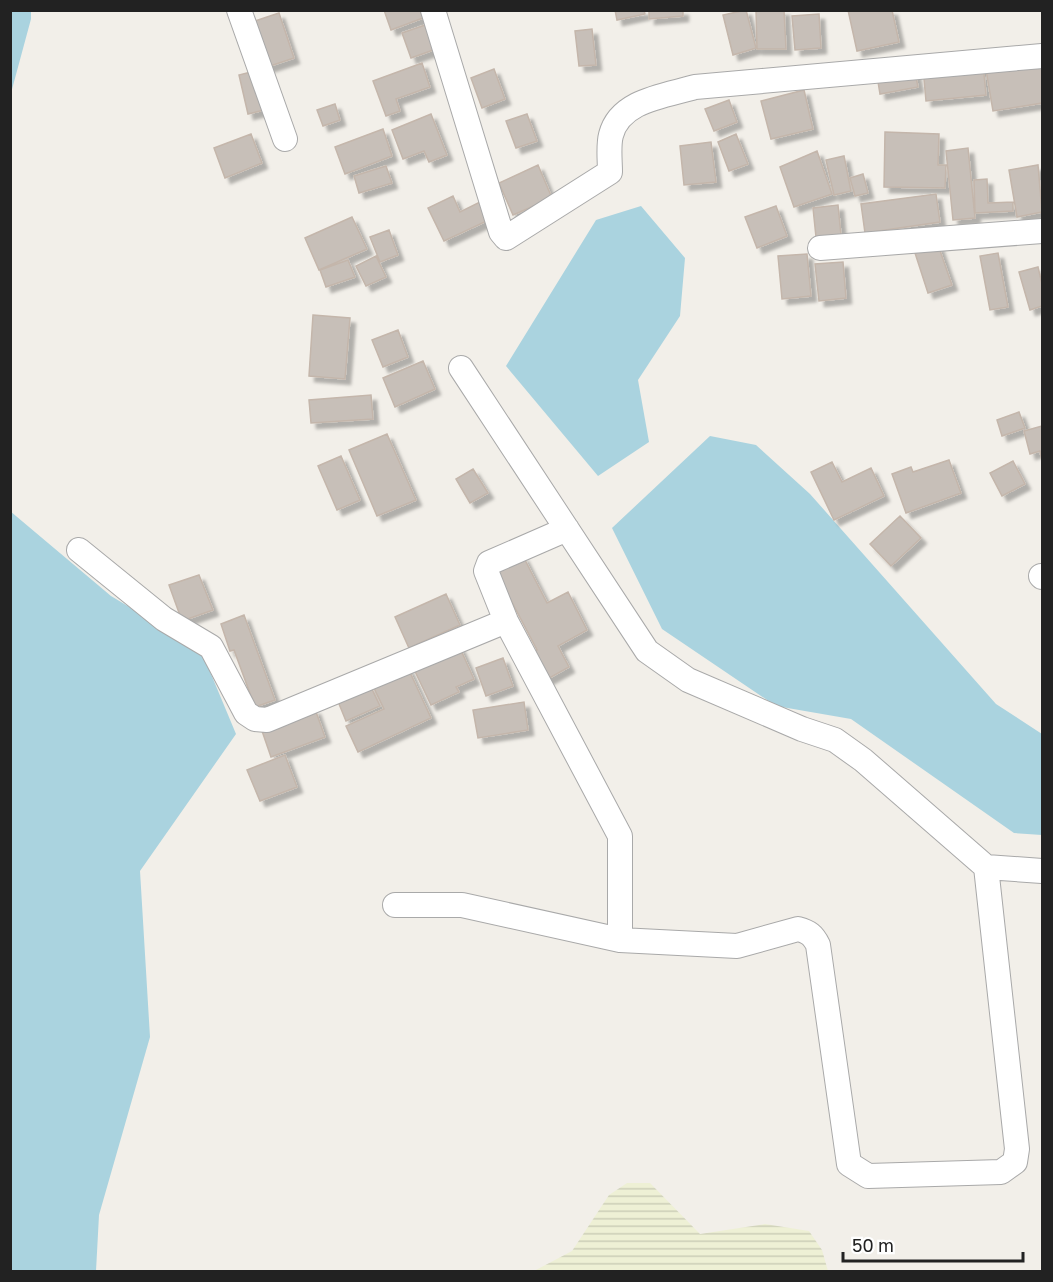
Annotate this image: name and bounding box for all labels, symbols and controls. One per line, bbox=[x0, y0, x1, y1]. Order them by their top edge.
scale bar bbox=[843, 1225, 1023, 1263]
text: 50 m bbox=[852, 1234, 894, 1256]

